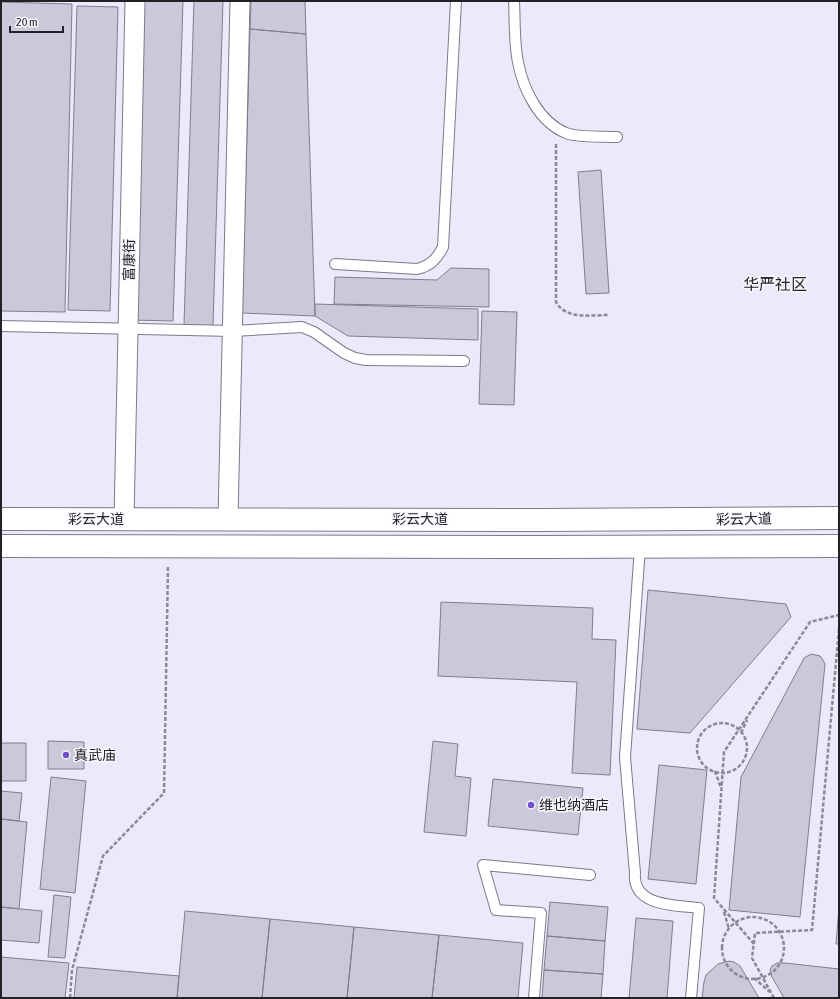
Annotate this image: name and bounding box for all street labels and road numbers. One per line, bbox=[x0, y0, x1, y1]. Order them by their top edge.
street label: 富康街 bbox=[121, 239, 137, 281]
street label: 彩云大道 bbox=[68, 511, 124, 527]
street label: 彩云大道 bbox=[392, 511, 448, 527]
street label: 彩云大道 bbox=[716, 511, 772, 527]

